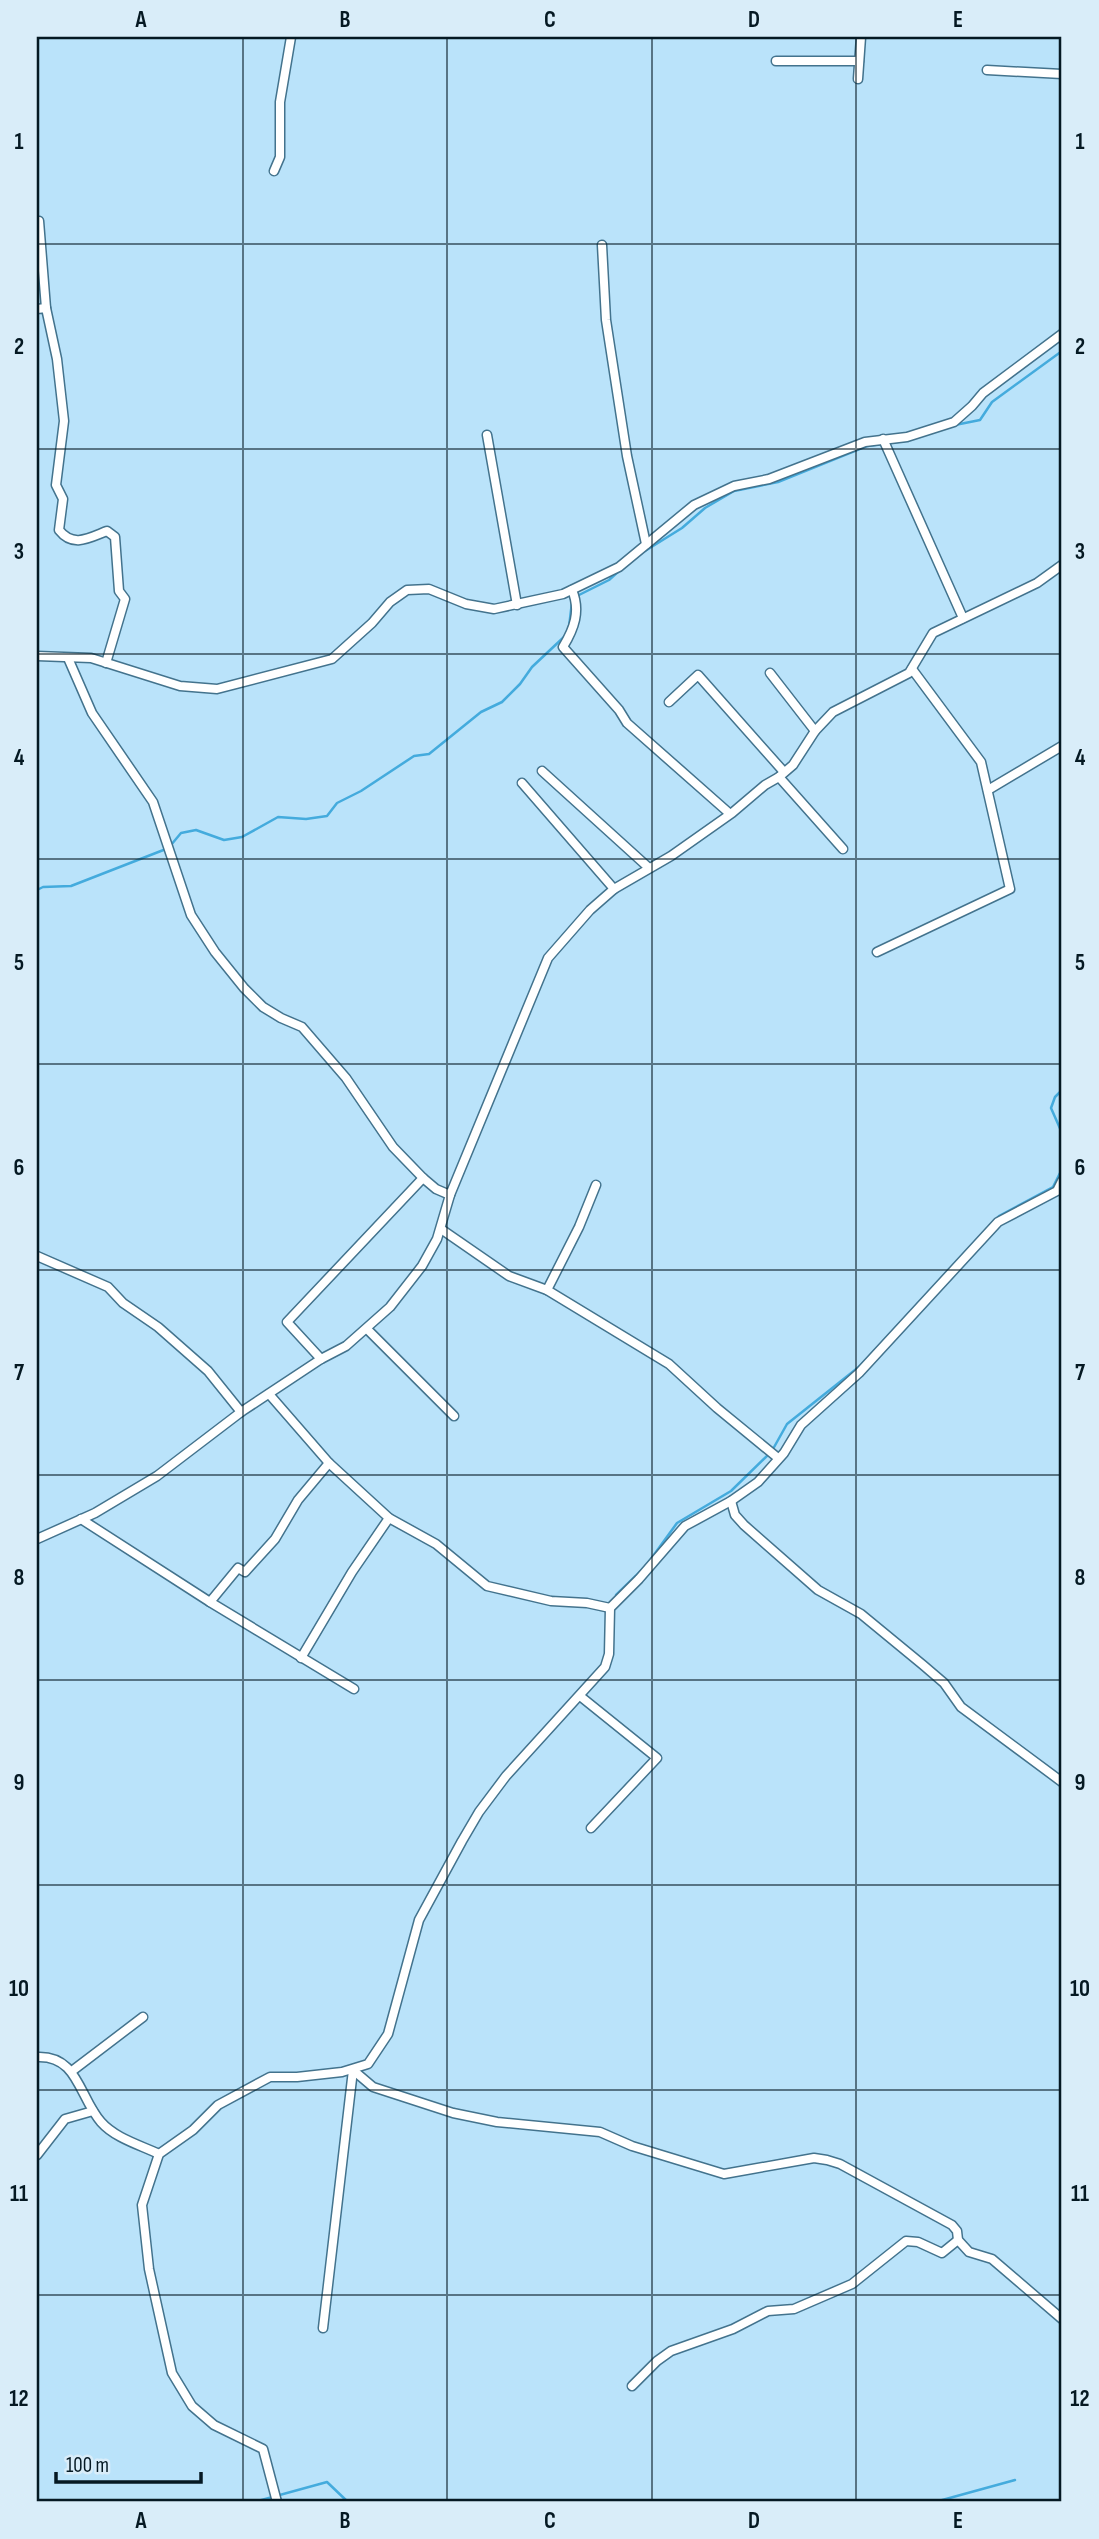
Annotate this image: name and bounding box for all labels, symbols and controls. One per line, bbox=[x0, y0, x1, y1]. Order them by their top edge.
text: A bbox=[135, 6, 148, 34]
text: B bbox=[340, 6, 351, 34]
text: C bbox=[544, 6, 556, 34]
text: D bbox=[748, 6, 760, 34]
text: E bbox=[953, 6, 963, 34]
text: 1 bbox=[14, 128, 24, 156]
text: 1 bbox=[1075, 128, 1085, 156]
text: 2 bbox=[14, 333, 24, 361]
text: 2 bbox=[1075, 333, 1085, 361]
text: 3 bbox=[14, 538, 24, 566]
text: 3 bbox=[1075, 538, 1085, 566]
text: 4 bbox=[14, 744, 25, 772]
text: 4 bbox=[1075, 744, 1086, 772]
text: 5 bbox=[14, 949, 24, 977]
text: 5 bbox=[1075, 949, 1085, 977]
text: 6 bbox=[14, 1154, 24, 1182]
text: 6 bbox=[1075, 1154, 1085, 1182]
text: 7 bbox=[14, 1359, 24, 1387]
text: 7 bbox=[1075, 1359, 1085, 1387]
text: 8 bbox=[14, 1564, 25, 1592]
text: 8 bbox=[1075, 1564, 1086, 1592]
text: 9 bbox=[14, 1769, 24, 1797]
text: 9 bbox=[1075, 1769, 1085, 1797]
text: 10 bbox=[9, 1975, 29, 2003]
text: 10 bbox=[1070, 1975, 1090, 2003]
text: 11 bbox=[10, 2180, 28, 2208]
text: 11 bbox=[1071, 2180, 1089, 2208]
text: 12 bbox=[9, 2385, 29, 2413]
text: 12 bbox=[1070, 2385, 1090, 2413]
scale bar bbox=[56, 2441, 201, 2485]
text: 100 m bbox=[66, 2453, 109, 2478]
text: A bbox=[135, 2507, 148, 2535]
text: B bbox=[340, 2507, 351, 2535]
text: C bbox=[544, 2507, 556, 2535]
text: D bbox=[748, 2507, 760, 2535]
text: E bbox=[953, 2507, 963, 2535]

